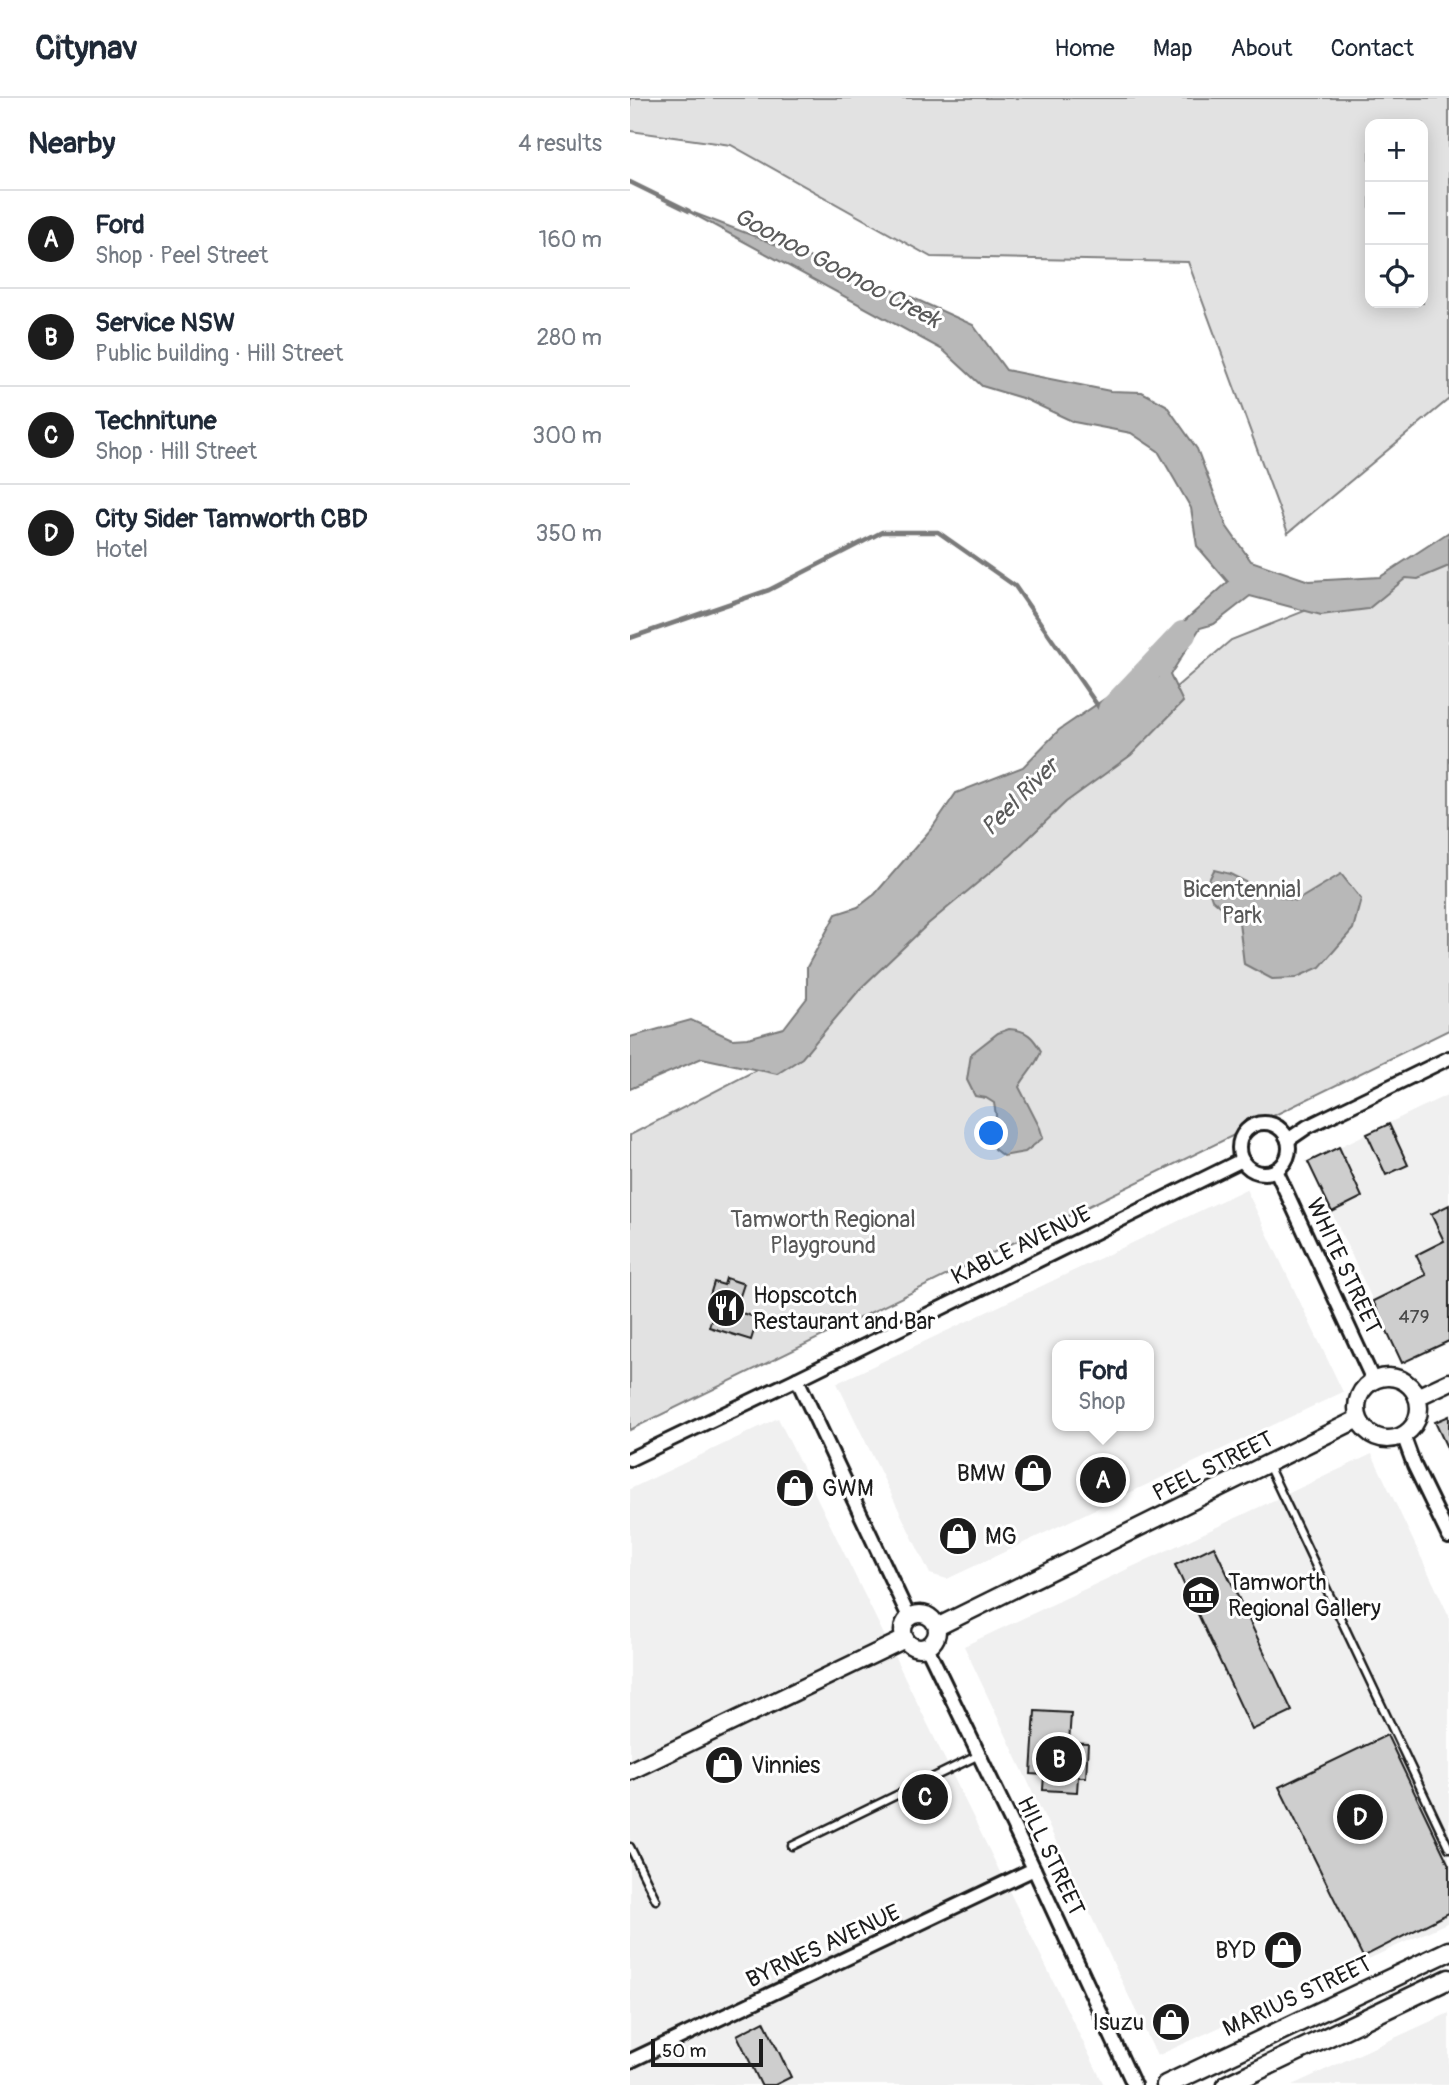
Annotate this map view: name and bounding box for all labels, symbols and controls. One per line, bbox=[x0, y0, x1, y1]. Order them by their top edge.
text: Citynav bbox=[35, 28, 138, 69]
text: Home bbox=[1054, 34, 1115, 63]
text: Map bbox=[1153, 34, 1193, 63]
text: About bbox=[1231, 34, 1293, 63]
text: Contact bbox=[1331, 34, 1414, 63]
map controls bbox=[1365, 119, 1428, 308]
button: + bbox=[1365, 119, 1428, 182]
text: Nearby bbox=[28, 125, 115, 162]
text: 4 results bbox=[518, 129, 602, 158]
button: − bbox=[1365, 182, 1428, 245]
water label: Goonoo Goonoo Creek bbox=[729, 201, 947, 336]
text: Ford bbox=[95, 209, 145, 241]
text: A bbox=[44, 225, 58, 254]
text: 160 m bbox=[538, 225, 602, 254]
text: Shop · Peel Street bbox=[95, 241, 268, 270]
button: locate bbox=[1365, 245, 1428, 308]
text: Service NSW bbox=[95, 307, 235, 339]
text: B bbox=[44, 323, 58, 352]
text: 280 m bbox=[536, 323, 602, 352]
text: Public building · Hill Street bbox=[95, 339, 343, 368]
text: Technitune bbox=[95, 405, 217, 437]
text: C bbox=[44, 421, 58, 450]
text: 300 m bbox=[532, 421, 602, 450]
text: Shop · Hill Street bbox=[95, 437, 257, 466]
text: City Sider Tamworth CBD bbox=[95, 503, 368, 535]
text: D bbox=[44, 519, 58, 548]
text: 350 m bbox=[536, 519, 602, 548]
text: Hotel bbox=[95, 535, 148, 564]
water label: Peel River bbox=[975, 750, 1067, 842]
park label: Bicentennial Park bbox=[1183, 875, 1301, 930]
your location bbox=[974, 1116, 1008, 1150]
street label: WHITE STREET bbox=[1300, 1193, 1388, 1339]
street label: KABLE AVENUE bbox=[946, 1199, 1096, 1291]
park label: Tamworth Regional Playground bbox=[730, 1205, 916, 1260]
place label: Hopscotch Restaurant and Bar bbox=[753, 1281, 935, 1336]
restaurant icon: Hopscotch Restaurant and Bar bbox=[705, 1287, 747, 1329]
house number: 479 bbox=[1399, 1305, 1429, 1329]
popup bbox=[1052, 1340, 1154, 1431]
text: Ford bbox=[1078, 1355, 1128, 1387]
text: Shop bbox=[1078, 1387, 1126, 1416]
street label: PEEL STREET bbox=[1148, 1424, 1278, 1508]
shop icon: BMW bbox=[1012, 1452, 1054, 1494]
pin: A bbox=[1080, 1454, 1126, 1506]
place label: BMW bbox=[957, 1459, 1006, 1488]
shop icon: GWM bbox=[774, 1467, 816, 1509]
place label: GWM bbox=[822, 1474, 873, 1503]
shop icon: MG bbox=[937, 1515, 979, 1557]
place label: MG bbox=[985, 1522, 1017, 1551]
place label: Tamworth Regional Gallery bbox=[1228, 1568, 1381, 1623]
museum icon: Tamworth Regional Gallery bbox=[1180, 1574, 1222, 1616]
pin: B bbox=[1036, 1733, 1082, 1785]
shop icon: Vinnies bbox=[703, 1744, 745, 1786]
place label: Vinnies bbox=[751, 1751, 820, 1780]
pin: C bbox=[902, 1771, 948, 1823]
pin: D bbox=[1337, 1791, 1383, 1843]
street label: HILL STREET bbox=[1011, 1792, 1091, 1920]
street label: BYRNES AVENUE bbox=[741, 1898, 905, 1994]
shop icon: BYD bbox=[1262, 1929, 1304, 1971]
place label: BYD bbox=[1215, 1936, 1256, 1965]
street label: MARIUS STREET bbox=[1218, 1949, 1376, 2043]
shop icon: Isuzu bbox=[1150, 2001, 1192, 2043]
place label: Isuzu bbox=[1093, 2008, 1144, 2037]
scale bar bbox=[651, 2036, 763, 2068]
text: 50 m bbox=[662, 2039, 706, 2063]

